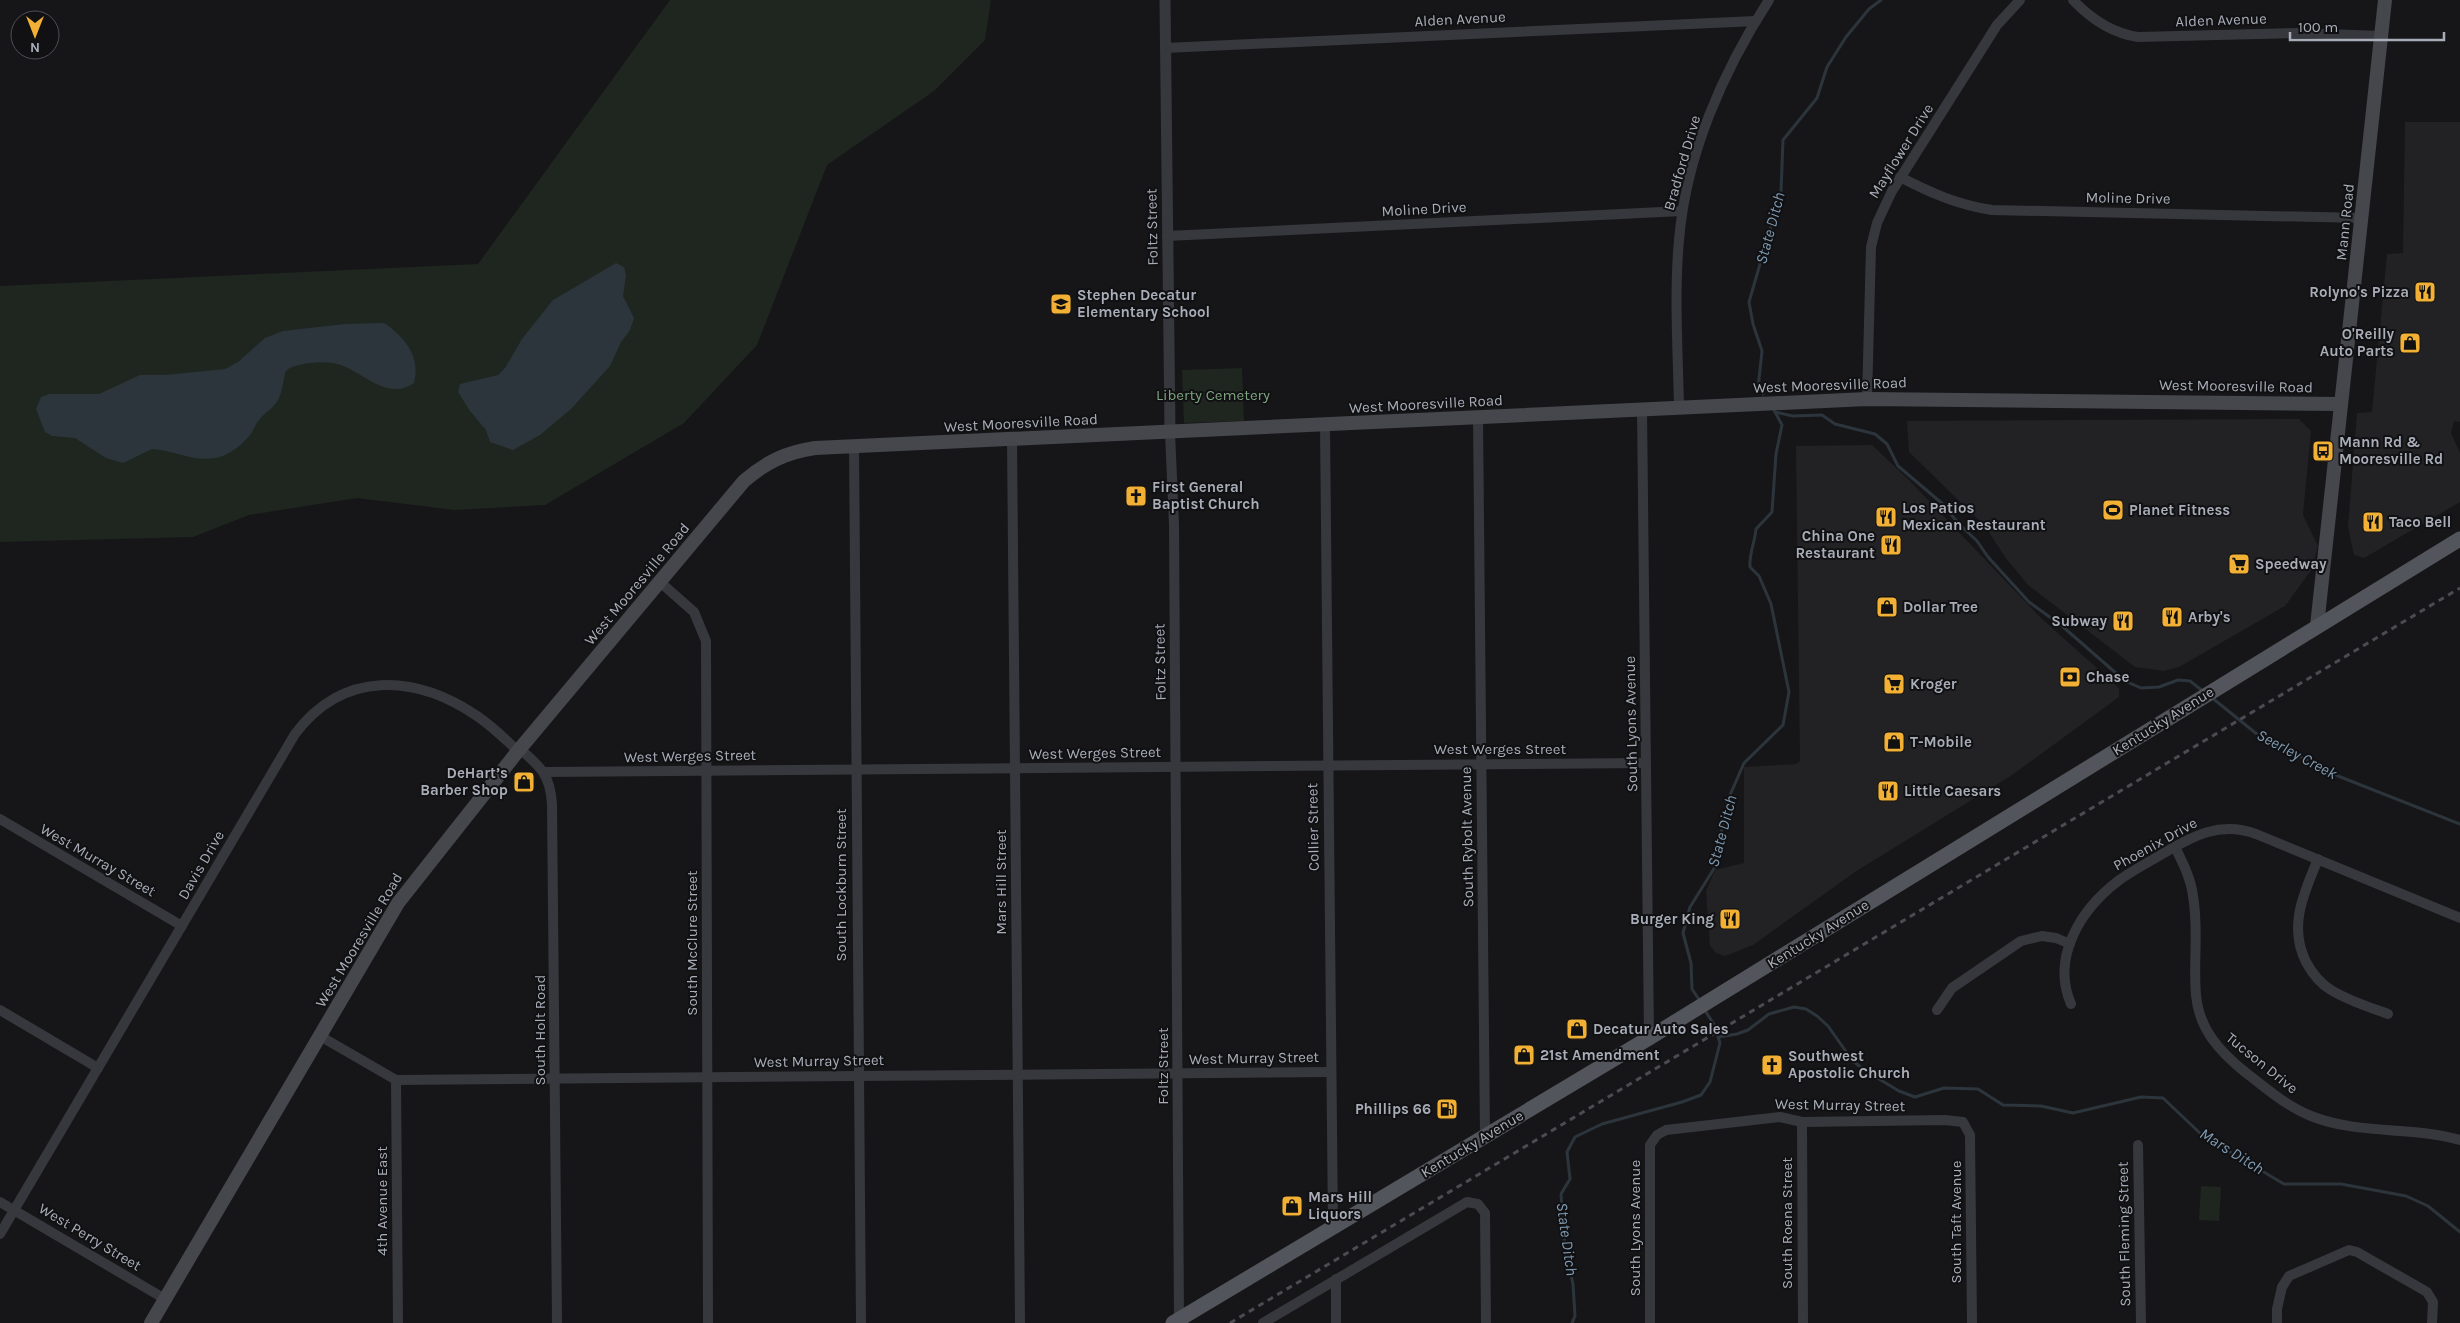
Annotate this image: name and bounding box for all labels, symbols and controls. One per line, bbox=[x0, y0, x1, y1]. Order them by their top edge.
street label: Alden Avenue bbox=[1414, 8, 1506, 30]
street label: Alden Avenue bbox=[2175, 9, 2267, 31]
north arrow bbox=[10, 10, 60, 60]
scale bar bbox=[2290, 10, 2444, 42]
text: 100 m bbox=[2298, 18, 2338, 36]
text: N bbox=[30, 39, 40, 56]
street label: Mayflower Drive bbox=[1865, 100, 1937, 202]
street label: Bradford Drive bbox=[1660, 113, 1704, 213]
street label: Mann Road bbox=[2332, 183, 2358, 261]
street label: Foltz Street bbox=[1142, 188, 1162, 266]
street label: Moline Drive bbox=[2085, 188, 2171, 208]
water label: State Ditch bbox=[1751, 190, 1789, 266]
street label: Moline Drive bbox=[1381, 198, 1467, 220]
restaurant icon: Rolyno's Pizza bbox=[2413, 280, 2437, 304]
place label: Rolyno's Pizza bbox=[2309, 283, 2409, 301]
place label: Stephen Decatur Elementary School bbox=[1077, 286, 1210, 321]
school or university icon: Stephen Decatur Elementary School bbox=[1049, 292, 1073, 316]
place label: O'Reilly Auto Parts bbox=[2320, 325, 2394, 360]
shop icon: O'Reilly Auto Parts bbox=[2398, 331, 2422, 355]
street label: West Mooresville Road bbox=[1753, 373, 1907, 397]
street label: West Mooresville Road bbox=[2159, 376, 2313, 396]
park label: Liberty Cemetery bbox=[1156, 386, 1270, 404]
street label: West Mooresville Road bbox=[1349, 391, 1503, 417]
street label: West Mooresville Road bbox=[944, 410, 1098, 436]
place label: Mann Rd & Mooresville Rd bbox=[2339, 433, 2443, 468]
bus stop icon: Mann Rd & Mooresville Rd bbox=[2311, 439, 2335, 463]
place label: First General Baptist Church bbox=[1152, 478, 1260, 513]
church icon: First General Baptist Church bbox=[1124, 484, 1148, 508]
sports icon: Planet Fitness bbox=[2101, 498, 2125, 522]
place label: Los Patios Mexican Restaurant bbox=[1902, 499, 2046, 534]
place label: Planet Fitness bbox=[2129, 501, 2230, 519]
restaurant icon: Los Patios Mexican Restaurant bbox=[1874, 505, 1898, 529]
restaurant icon: Taco Bell bbox=[2361, 510, 2385, 534]
place label: Taco Bell bbox=[2389, 513, 2451, 531]
street label: West Mooresville Road bbox=[581, 519, 693, 649]
place label: China One Restaurant bbox=[1795, 527, 1875, 562]
restaurant icon: China One Restaurant bbox=[1879, 533, 1903, 557]
supermarket icon: Speedway bbox=[2227, 552, 2251, 576]
place label: Speedway bbox=[2255, 555, 2327, 573]
shop icon: Dollar Tree bbox=[1875, 595, 1899, 619]
place label: Dollar Tree bbox=[1903, 598, 1978, 616]
restaurant icon: Arby's bbox=[2160, 605, 2184, 629]
place label: Arby's bbox=[2188, 608, 2231, 626]
restaurant icon: Subway bbox=[2111, 609, 2135, 633]
place label: Subway bbox=[2051, 612, 2107, 630]
street label: Foltz Street bbox=[1150, 623, 1170, 701]
street label: South Lyons Avenue bbox=[1621, 656, 1641, 792]
bank icon: Chase bbox=[2058, 665, 2082, 689]
place label: Chase bbox=[2086, 668, 2130, 686]
supermarket icon: Kroger bbox=[1882, 672, 1906, 696]
place label: Kroger bbox=[1910, 675, 1957, 693]
street label: Kentucky Avenue bbox=[2109, 683, 2217, 759]
water label: Seerley Creek bbox=[2254, 725, 2341, 783]
shop icon: T-Mobile bbox=[1882, 730, 1906, 754]
place label: T-Mobile bbox=[1910, 733, 1972, 751]
street label: West Werges Street bbox=[1434, 740, 1567, 758]
street label: West Werges Street bbox=[1029, 743, 1162, 763]
street label: West Werges Street bbox=[624, 746, 757, 766]
place label: DeHart’s Barber Shop bbox=[420, 764, 508, 799]
street label: South Rybolt Avenue bbox=[1457, 767, 1477, 907]
shop icon: DeHart’s Barber Shop bbox=[512, 770, 536, 794]
restaurant icon: Little Caesars bbox=[1876, 779, 1900, 803]
street label: Collier Street bbox=[1303, 782, 1323, 871]
place label: Little Caesars bbox=[1904, 782, 2001, 800]
water label: State Ditch bbox=[1703, 793, 1741, 869]
street label: South Lockburn Street bbox=[832, 808, 850, 962]
street label: Phoenix Drive bbox=[2110, 814, 2200, 874]
street label: West Murray Street bbox=[37, 820, 159, 901]
street label: Davis Drive bbox=[174, 827, 228, 903]
street label: Mars Hill Street bbox=[992, 829, 1010, 935]
street label: West Mooresville Road bbox=[312, 869, 406, 1011]
street label: South McClure Street bbox=[683, 870, 701, 1016]
street label: Kentucky Avenue bbox=[1764, 896, 1872, 972]
restaurant icon: Burger King bbox=[1718, 907, 1742, 931]
place label: Burger King bbox=[1630, 910, 1714, 928]
street label: South Holt Road bbox=[531, 975, 549, 1085]
shop icon: Decatur Auto Sales bbox=[1565, 1017, 1589, 1041]
place label: Decatur Auto Sales bbox=[1593, 1020, 1729, 1038]
street label: Foltz Street bbox=[1154, 1027, 1172, 1105]
street label: Tucson Drive bbox=[2223, 1029, 2301, 1097]
shop icon: 21st Amendment bbox=[1512, 1043, 1536, 1067]
place label: 21st Amendment bbox=[1540, 1046, 1660, 1064]
place label: Southwest Apostolic Church bbox=[1788, 1047, 1910, 1082]
street label: West Murray Street bbox=[1189, 1048, 1320, 1068]
street label: West Murray Street bbox=[754, 1051, 885, 1071]
church icon: Southwest Apostolic Church bbox=[1760, 1053, 1784, 1077]
street label: West Murray Street bbox=[1775, 1095, 1906, 1115]
fuel station icon: Phillips 66 bbox=[1435, 1097, 1459, 1121]
place label: Phillips 66 bbox=[1355, 1100, 1431, 1118]
street label: Kentucky Avenue bbox=[1417, 1106, 1527, 1182]
water label: Mars Ditch bbox=[2196, 1124, 2268, 1178]
street label: 4th Avenue East bbox=[373, 1146, 391, 1256]
street label: South Roena Street bbox=[1778, 1157, 1796, 1289]
street label: South Lyons Avenue bbox=[1626, 1160, 1644, 1296]
street label: South Taft Avenue bbox=[1947, 1161, 1965, 1283]
street label: South Fleming Street bbox=[2114, 1161, 2134, 1307]
place label: Mars Hill Liquors bbox=[1308, 1188, 1372, 1223]
shop icon: Mars Hill Liquors bbox=[1280, 1194, 1304, 1218]
street label: West Perry Street bbox=[36, 1199, 145, 1275]
water label: State Ditch bbox=[1552, 1201, 1582, 1277]

